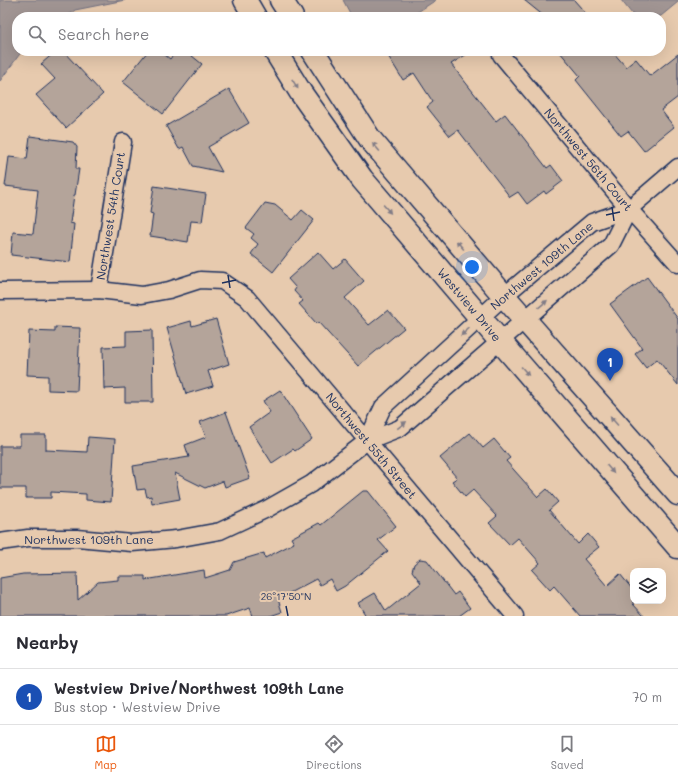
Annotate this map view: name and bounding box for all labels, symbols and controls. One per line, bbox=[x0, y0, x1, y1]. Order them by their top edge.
search box bbox=[12, 12, 666, 56]
icon: search bbox=[26, 23, 48, 45]
text: Search here bbox=[58, 24, 149, 44]
one-way arrow bbox=[291, 79, 299, 89]
street label: Northwest 56th Court bbox=[541, 105, 636, 214]
one-way arrow bbox=[372, 142, 381, 151]
street label: Northwest 54th Court bbox=[92, 151, 128, 281]
one-way arrow bbox=[383, 203, 392, 214]
street label: Northwest 109th Lane bbox=[487, 218, 596, 313]
one-way arrow bbox=[456, 240, 465, 251]
your location bbox=[462, 257, 482, 277]
street label: Westview Drive bbox=[434, 264, 505, 345]
one-way arrow bbox=[538, 299, 548, 308]
one-way arrow bbox=[460, 327, 470, 337]
pin: 1 bbox=[597, 348, 623, 381]
one-way arrow bbox=[521, 366, 530, 376]
street label: Northwest 55th Street bbox=[323, 389, 421, 502]
one-way arrow bbox=[610, 416, 619, 426]
one-way arrow bbox=[397, 421, 408, 430]
one-way arrow bbox=[606, 464, 615, 475]
street label: Northwest 109th Lane bbox=[24, 531, 154, 547]
map controls bbox=[630, 568, 666, 604]
button: layers bbox=[630, 568, 666, 604]
text: 26°17'50"N bbox=[261, 589, 311, 603]
text: Nearby bbox=[16, 631, 78, 653]
text: Westview Drive/Northwest 109th Lane bbox=[54, 678, 344, 698]
text: 1 bbox=[26, 688, 32, 705]
text: 70 m bbox=[632, 688, 662, 705]
text: Bus stop · Westview Drive bbox=[54, 698, 220, 715]
tab: Map bbox=[95, 733, 117, 772]
tab: Directions bbox=[306, 733, 362, 772]
tab: Saved bbox=[551, 733, 583, 772]

